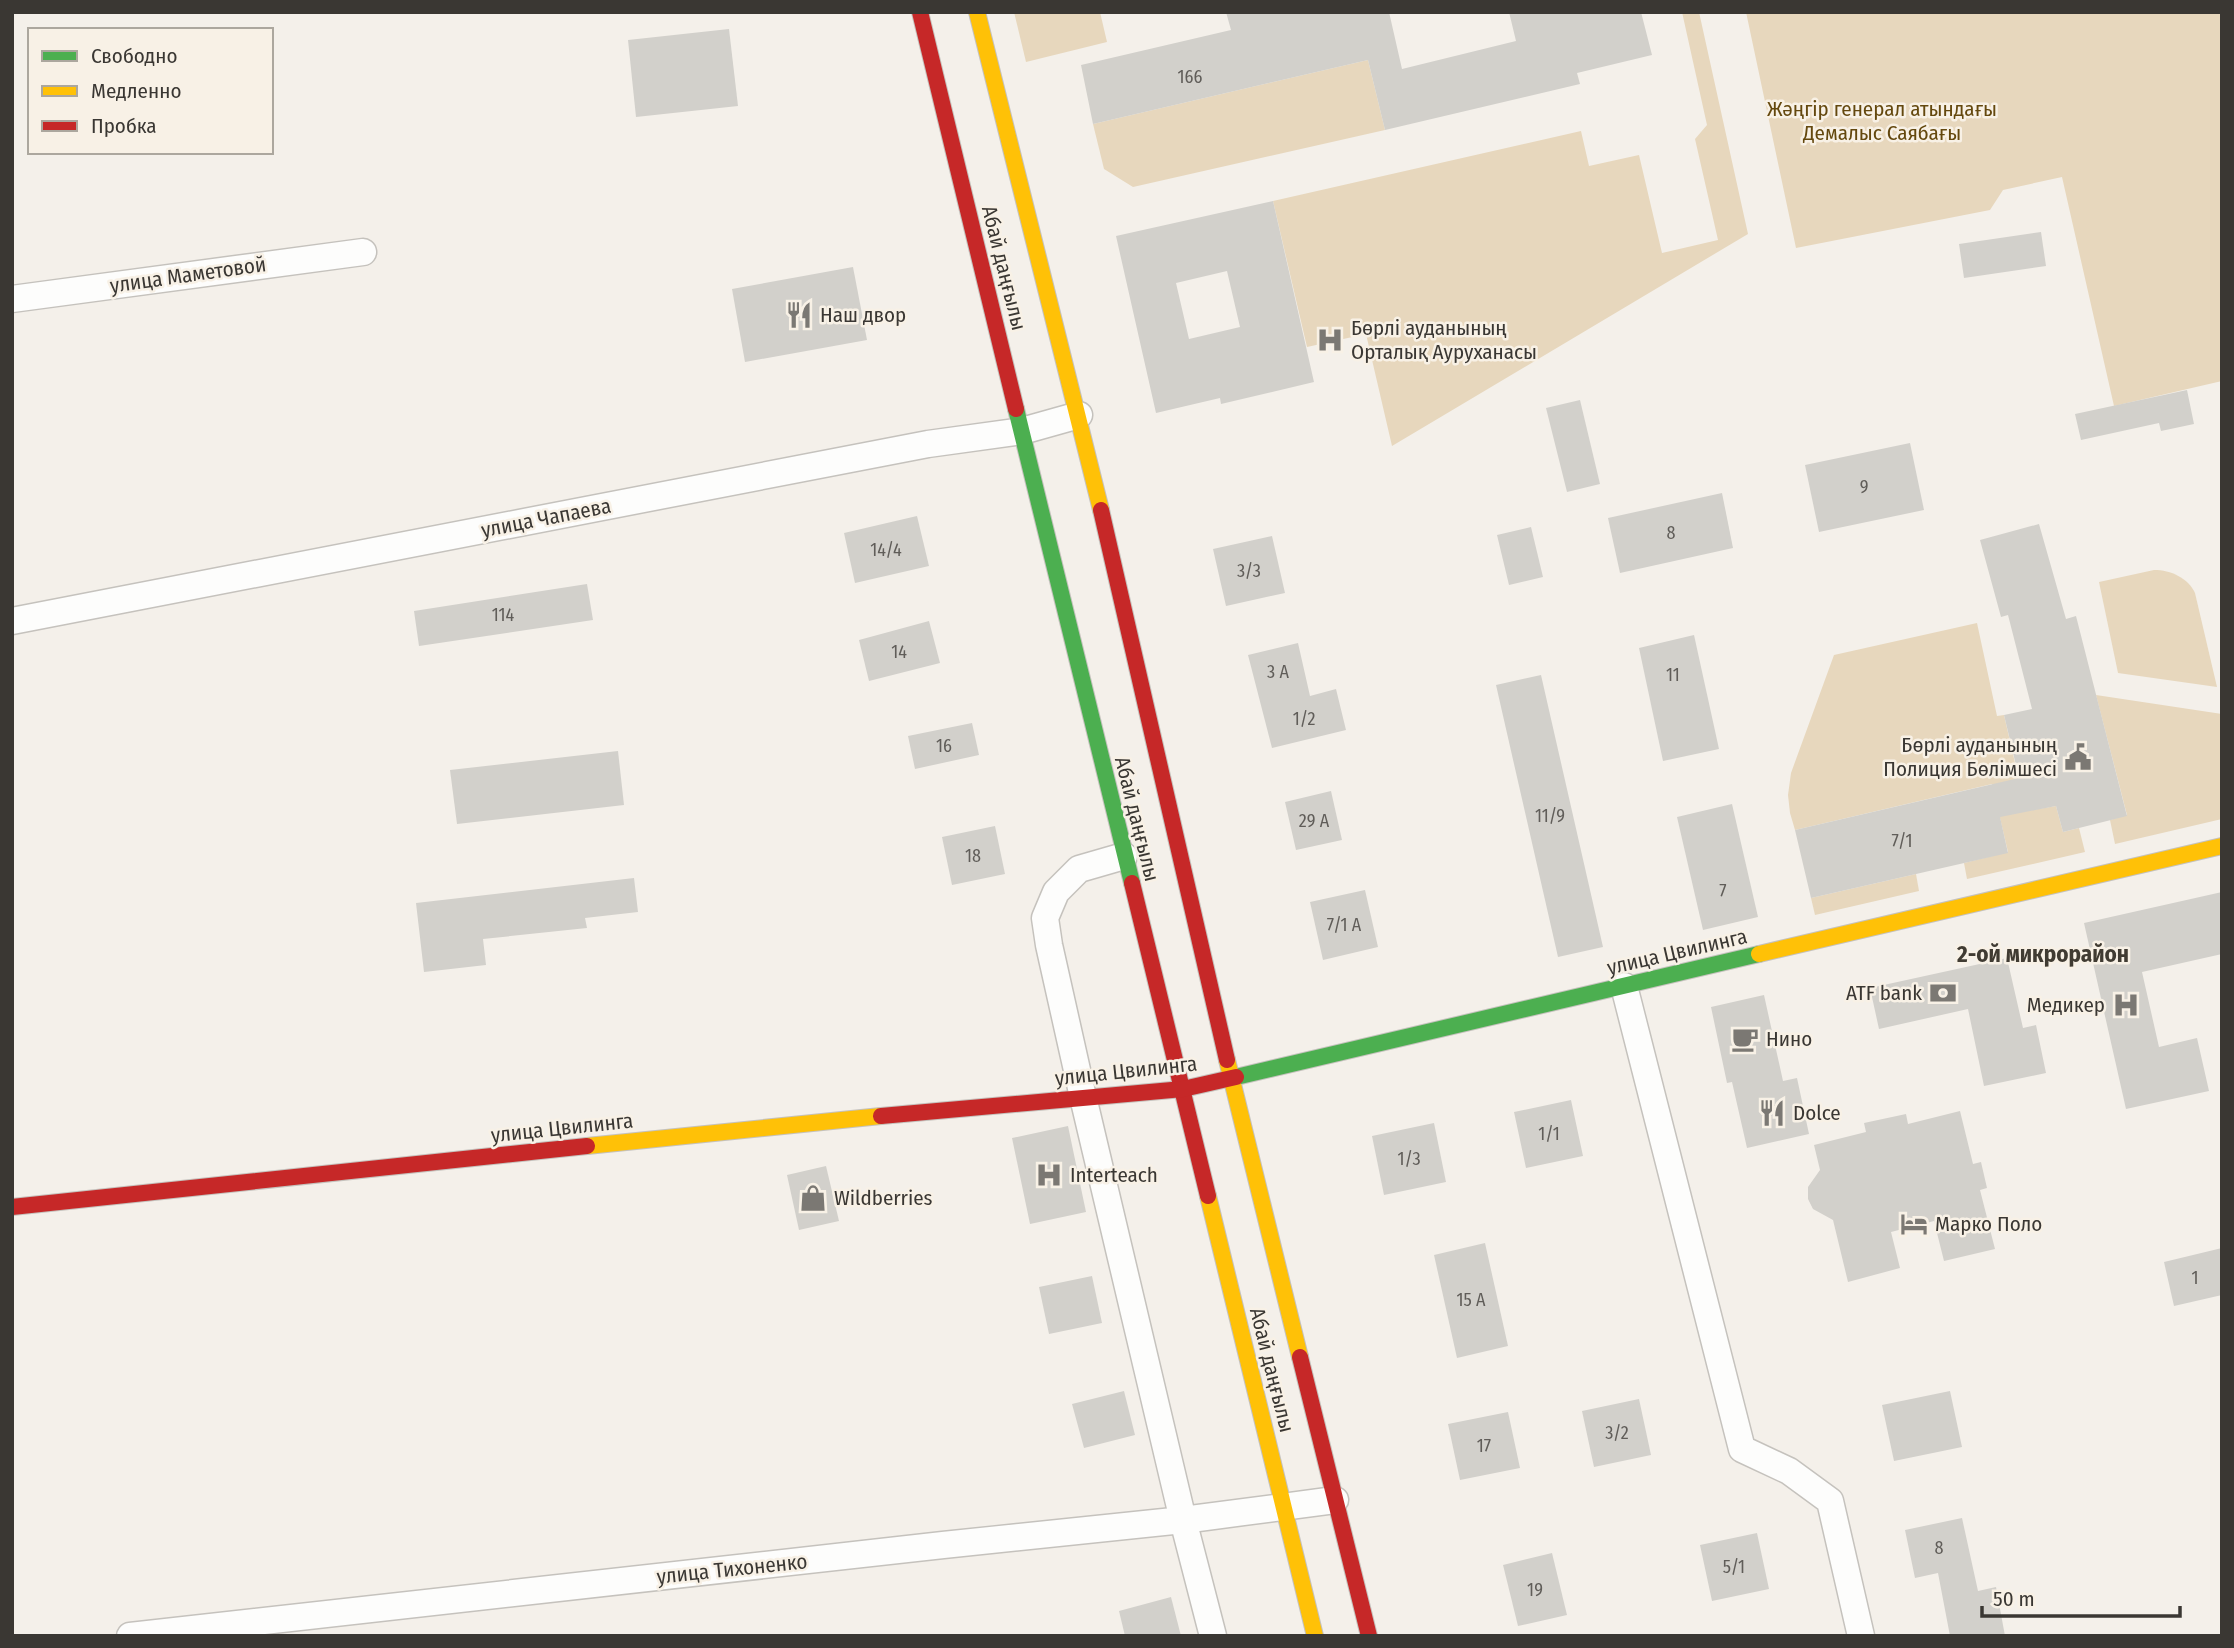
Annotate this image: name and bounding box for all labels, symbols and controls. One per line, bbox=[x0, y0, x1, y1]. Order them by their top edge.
legend bbox=[28, 28, 273, 154]
text: Свободно bbox=[91, 43, 177, 69]
house number: 166 bbox=[1178, 66, 1203, 88]
text: Медленно bbox=[91, 78, 181, 104]
park label: Жәңгір генерал атындағы Демалыс Саябағы bbox=[1767, 96, 1997, 146]
text: Пробка bbox=[91, 113, 157, 139]
street label: Абай даңғылы bbox=[976, 203, 1032, 333]
street label: улица Маметовой bbox=[108, 251, 268, 299]
restaurant icon: Наш двор bbox=[784, 300, 814, 330]
place label: Наш двор bbox=[820, 302, 906, 328]
place label: Бөрлі ауданының Орталық Ауруханасы bbox=[1351, 315, 1537, 365]
hospital icon: Бөрлі ауданының Орталық Ауруханасы bbox=[1315, 325, 1345, 355]
house number: 9 bbox=[1860, 476, 1868, 498]
street label: улица Чапаева bbox=[479, 493, 613, 543]
house number: 8 bbox=[1667, 522, 1676, 544]
house number: 14/4 bbox=[870, 539, 902, 561]
house number: 3/3 bbox=[1237, 560, 1261, 582]
house number: 114 bbox=[492, 604, 515, 626]
house number: 14 bbox=[891, 641, 907, 663]
house number: 3 А bbox=[1267, 661, 1289, 683]
house number: 11 bbox=[1666, 664, 1680, 686]
house number: 1/2 bbox=[1293, 708, 1315, 730]
place label: Бөрлі ауданының Полиция Бөлімшесі bbox=[1883, 732, 2057, 782]
house number: 16 bbox=[936, 735, 952, 757]
public building icon: Бөрлі ауданының Полиция Бөлімшесі bbox=[2063, 742, 2093, 772]
street label: Абай даңғылы bbox=[1109, 754, 1165, 884]
house number: 11/9 bbox=[1535, 805, 1565, 827]
house number: 29 А bbox=[1299, 810, 1330, 832]
house number: 7/1 bbox=[1892, 830, 1912, 852]
house number: 18 bbox=[965, 845, 981, 867]
house number: 7 bbox=[1719, 880, 1727, 902]
house number: 7/1 А bbox=[1327, 914, 1362, 936]
street label: улица Цвилинга bbox=[1604, 923, 1750, 981]
district label: 2-ой микрорайон bbox=[1956, 940, 2129, 968]
bank icon: ATF bank bbox=[1928, 978, 1958, 1008]
place label: ATF bank bbox=[1846, 980, 1922, 1006]
hospital icon: Медикер bbox=[2111, 990, 2141, 1020]
place label: Медикер bbox=[2027, 992, 2105, 1018]
cafe icon: Нино bbox=[1730, 1024, 1760, 1054]
place label: Нино bbox=[1766, 1026, 1812, 1052]
street label: улица Цвилинга bbox=[1054, 1051, 1198, 1091]
restaurant icon: Dolce bbox=[1757, 1098, 1787, 1128]
place label: Dolce bbox=[1793, 1100, 1841, 1126]
street label: улица Цвилинга bbox=[490, 1108, 634, 1148]
house number: 1/1 bbox=[1538, 1123, 1560, 1145]
house number: 1/3 bbox=[1397, 1148, 1421, 1170]
hospital icon: Interteach bbox=[1034, 1160, 1064, 1190]
place label: Interteach bbox=[1070, 1162, 1158, 1188]
shop icon: Wildberries bbox=[798, 1183, 828, 1213]
place label: Wildberries bbox=[834, 1185, 933, 1211]
hotel icon: Марко Поло bbox=[1899, 1209, 1929, 1239]
place label: Марко Поло bbox=[1935, 1211, 2042, 1237]
house number: 1 bbox=[2191, 1267, 2199, 1289]
house number: 15 А bbox=[1457, 1289, 1486, 1311]
street label: Абай даңғылы bbox=[1244, 1305, 1300, 1435]
house number: 3/2 bbox=[1605, 1422, 1629, 1444]
house number: 17 bbox=[1477, 1435, 1491, 1457]
house number: 8 bbox=[1935, 1537, 1944, 1559]
street label: улица Тихоненко bbox=[655, 1548, 809, 1590]
house number: 5/1 bbox=[1723, 1556, 1745, 1578]
scale bar bbox=[1982, 1574, 2180, 1618]
house number: 19 bbox=[1527, 1579, 1543, 1601]
text: 50 m bbox=[1993, 1586, 2035, 1612]

